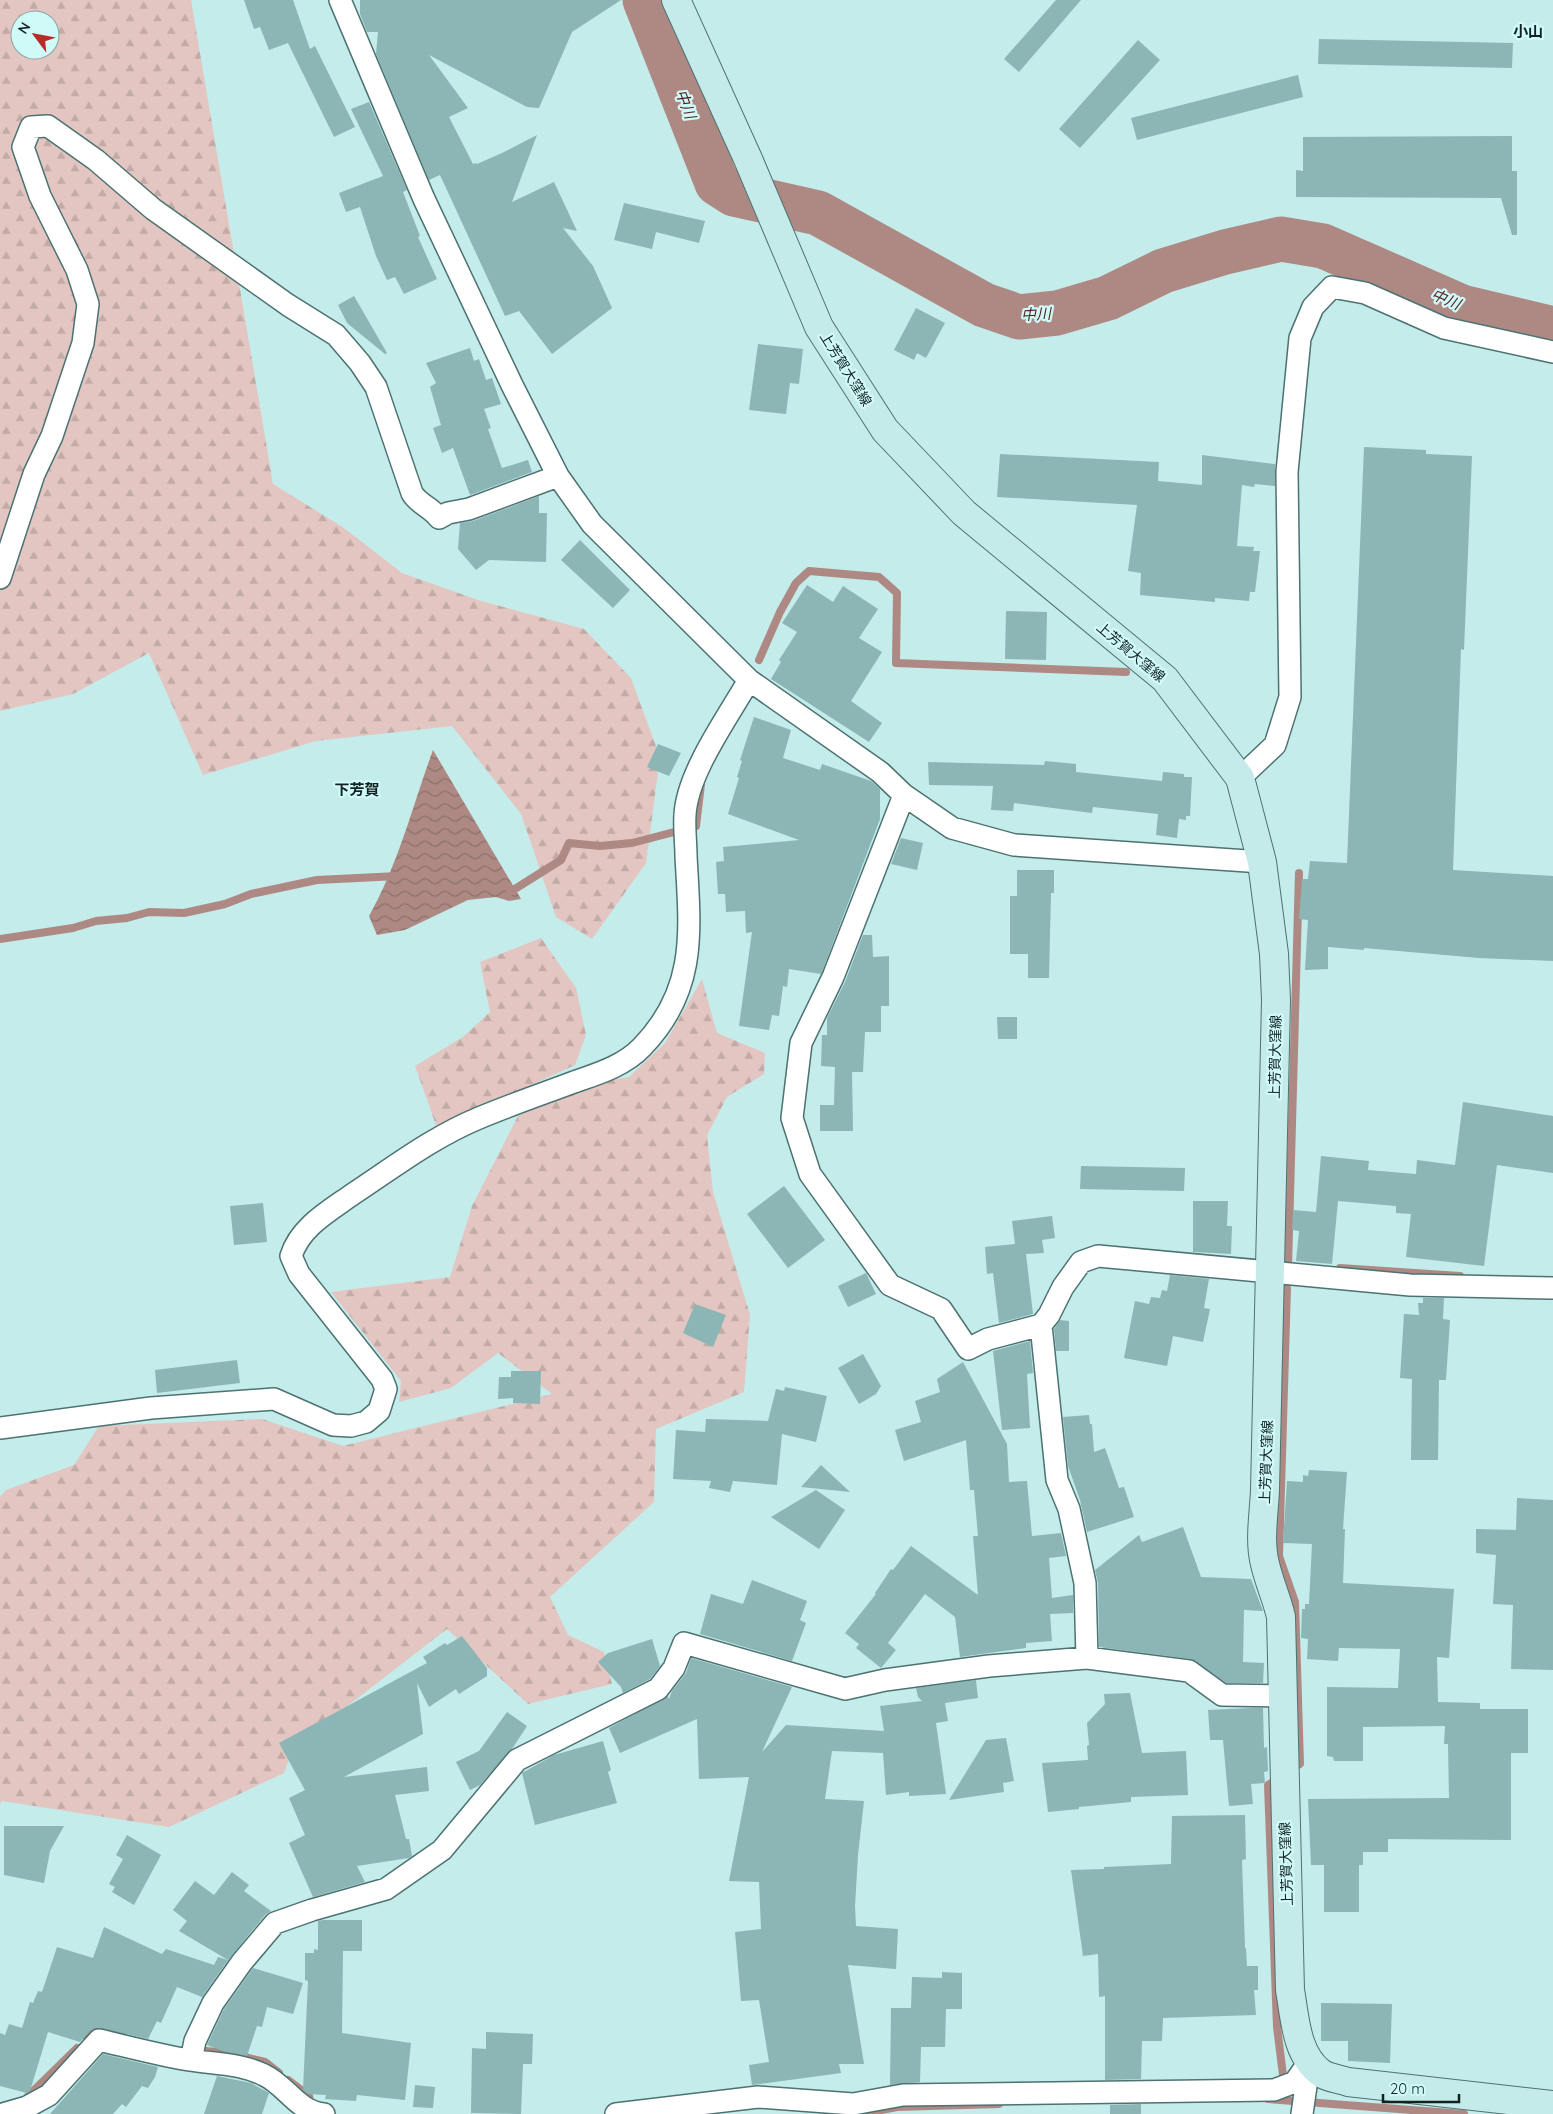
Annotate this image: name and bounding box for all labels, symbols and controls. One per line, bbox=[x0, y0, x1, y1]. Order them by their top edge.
north arrow bbox=[10, 10, 60, 60]
text: N bbox=[14, 19, 34, 37]
district label: 小山 bbox=[1513, 22, 1543, 41]
water label: 中川 bbox=[672, 87, 701, 123]
water label: 中川 bbox=[1428, 284, 1465, 314]
water label: 中川 bbox=[1021, 304, 1053, 324]
street label: 上芳賀大窪線 bbox=[816, 329, 876, 409]
street label: 上芳賀大窪線 bbox=[1093, 618, 1169, 686]
district label: 下芳賀 bbox=[334, 780, 380, 799]
street label: 上芳賀大窪線 bbox=[1265, 1015, 1285, 1099]
street label: 上芳賀大窪線 bbox=[1256, 1420, 1276, 1504]
street label: 上芳賀大窪線 bbox=[1276, 1822, 1296, 1906]
scale bar bbox=[1383, 2072, 1459, 2104]
text: 20 m bbox=[1390, 2079, 1425, 2098]

